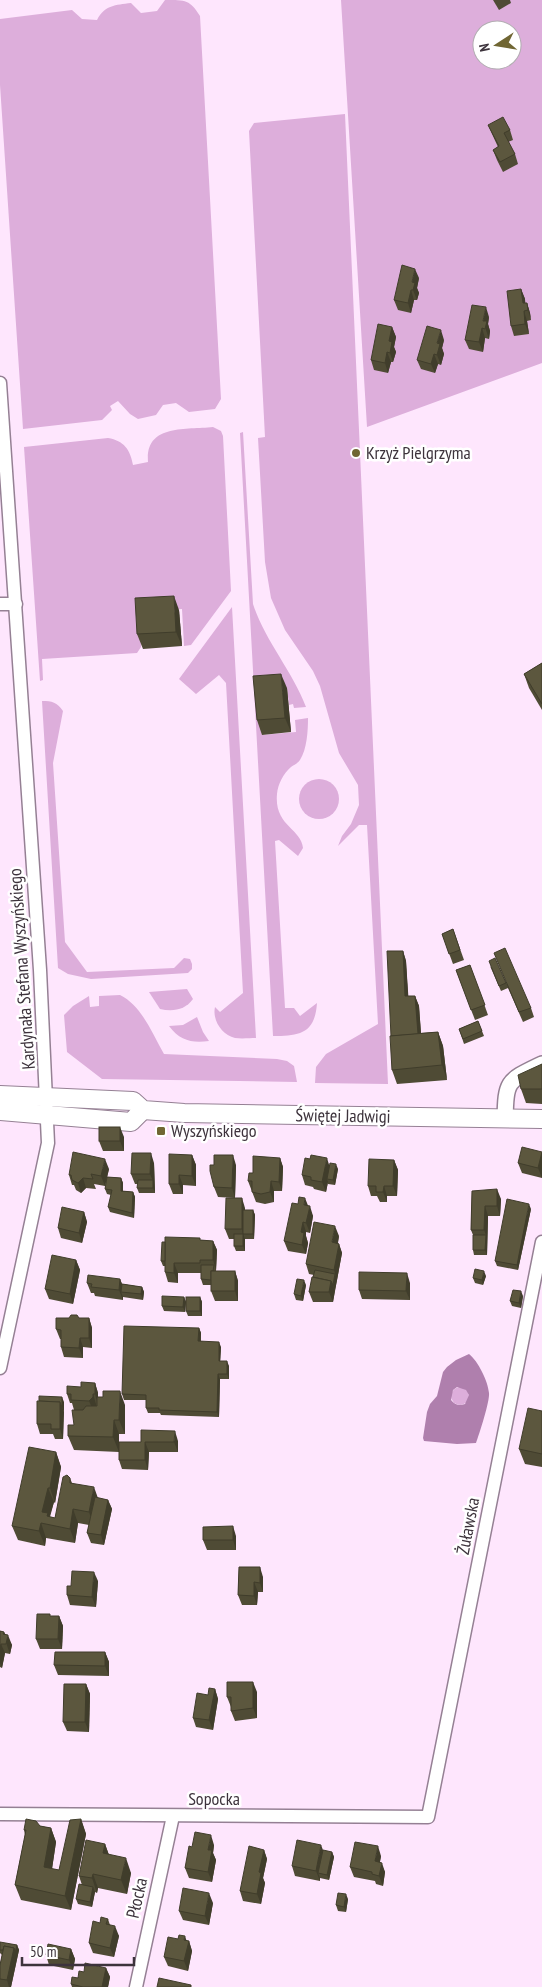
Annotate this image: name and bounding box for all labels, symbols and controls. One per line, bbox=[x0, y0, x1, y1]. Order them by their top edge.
north arrow bbox=[472, 20, 522, 70]
text: N bbox=[475, 42, 494, 53]
place label: Krzyż Pielgrzyma bbox=[366, 441, 471, 464]
marker: Krzyż Pielgrzyma bbox=[350, 447, 362, 459]
street label: Kardynała Stefana Wyszyńskiego bbox=[3, 868, 40, 1070]
street label: Świętej Jadwigi bbox=[295, 1103, 391, 1128]
place label: Wyszyńskiego bbox=[171, 1119, 257, 1142]
marker: Wyszyńskiego bbox=[155, 1125, 167, 1137]
street label: Żuławska bbox=[451, 1495, 484, 1556]
street label: Sopocka bbox=[188, 1787, 240, 1810]
street label: Płocka bbox=[121, 1875, 152, 1920]
scale bar bbox=[22, 1934, 135, 1966]
text: 50 m bbox=[30, 1942, 56, 1961]

